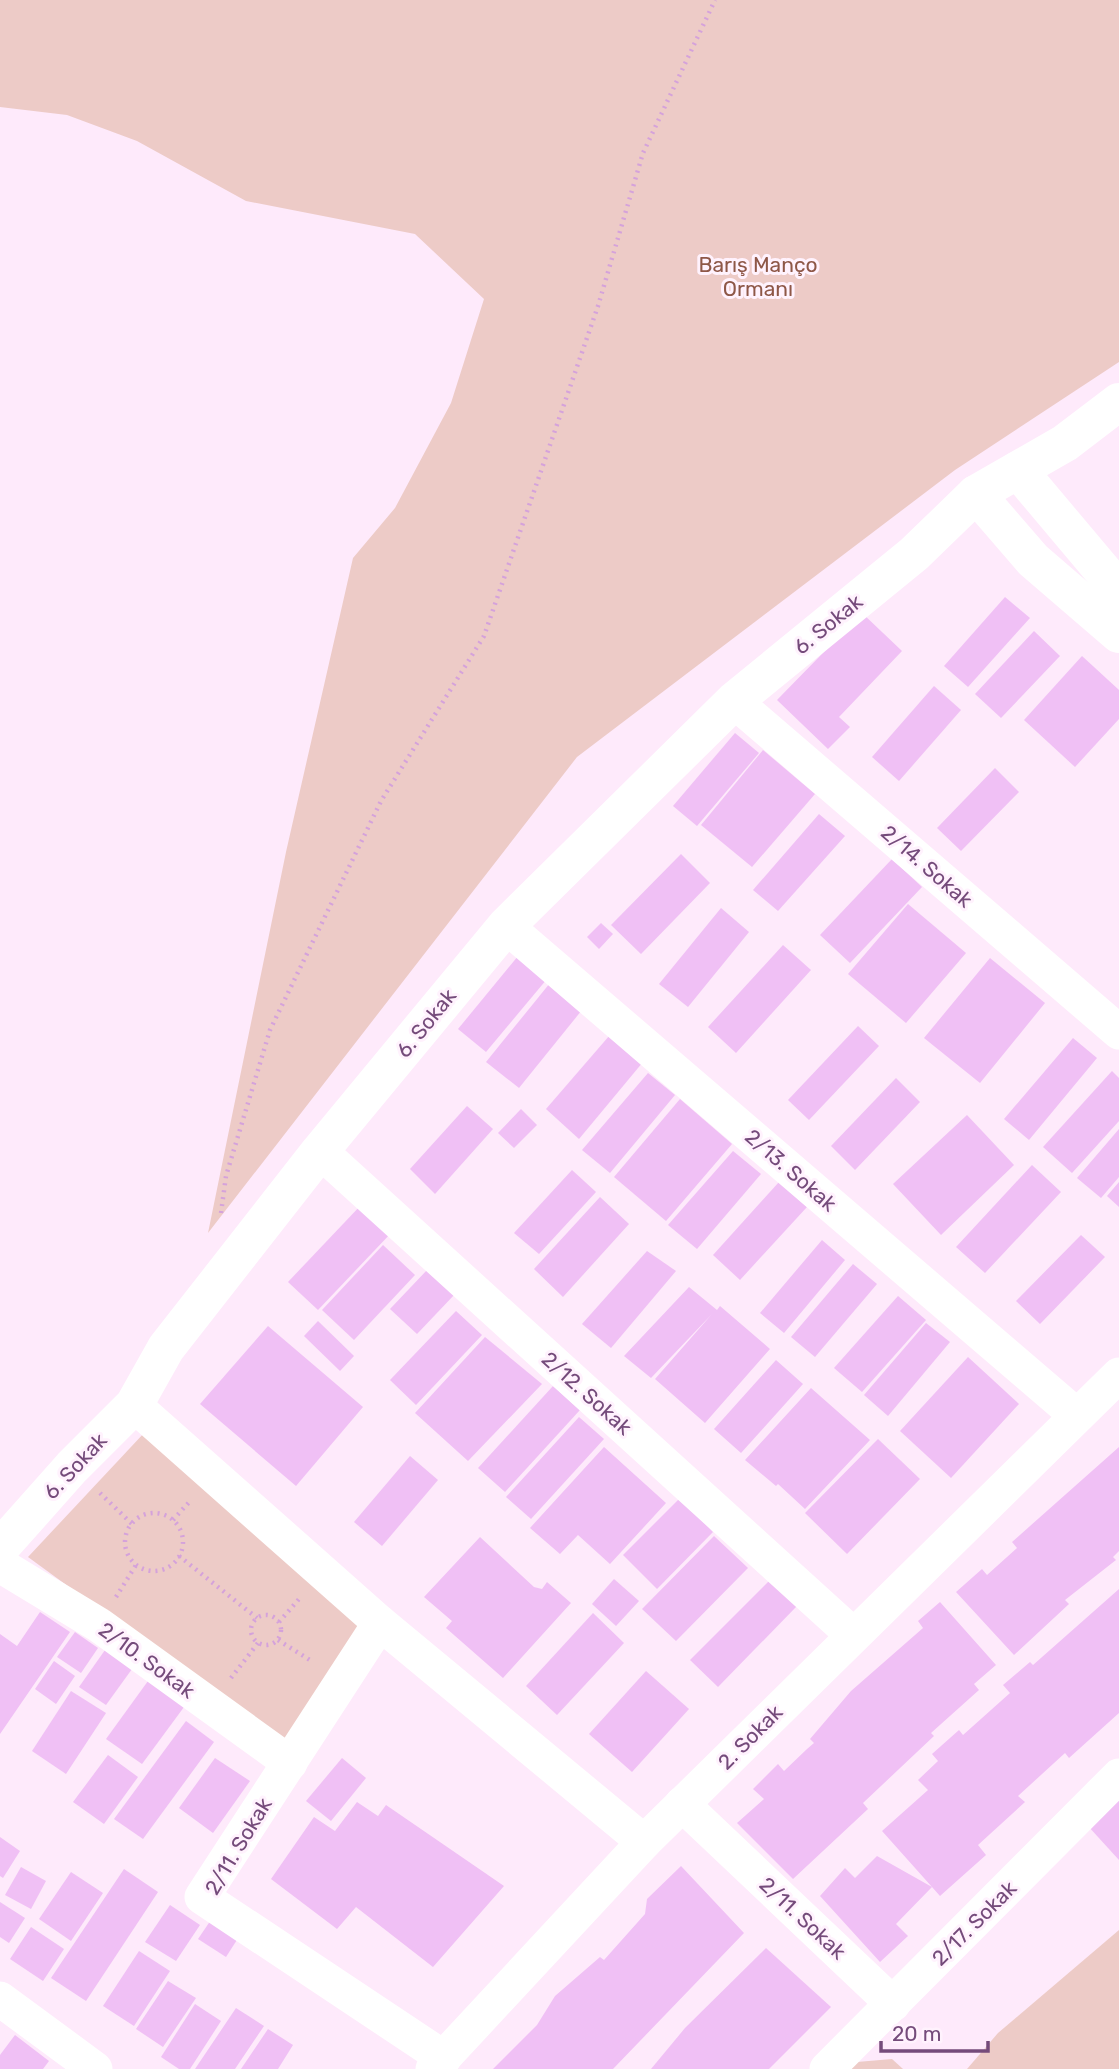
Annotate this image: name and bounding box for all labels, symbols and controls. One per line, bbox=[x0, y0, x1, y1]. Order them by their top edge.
park label: Barış Manço Ormanı bbox=[698, 252, 818, 301]
street label: 6. Sokak bbox=[789, 589, 868, 659]
street label: 2/14. Sokak bbox=[876, 820, 978, 912]
street label: 6. Sokak bbox=[391, 983, 461, 1062]
street label: 2/13. Sokak bbox=[740, 1124, 842, 1216]
street label: 2/12. Sokak bbox=[537, 1346, 637, 1440]
street label: 6. Sokak bbox=[38, 1428, 112, 1504]
street label: 2/10. Sokak bbox=[94, 1617, 200, 1703]
street label: 2. Sokak bbox=[713, 1699, 788, 1774]
street label: 2/11. Sokak bbox=[199, 1793, 277, 1899]
street label: 2/11. Sokak bbox=[755, 1872, 851, 1964]
street label: 2/17. Sokak bbox=[926, 1875, 1022, 1971]
scale bar bbox=[881, 2010, 988, 2054]
text: 20 m bbox=[892, 2021, 941, 2046]

